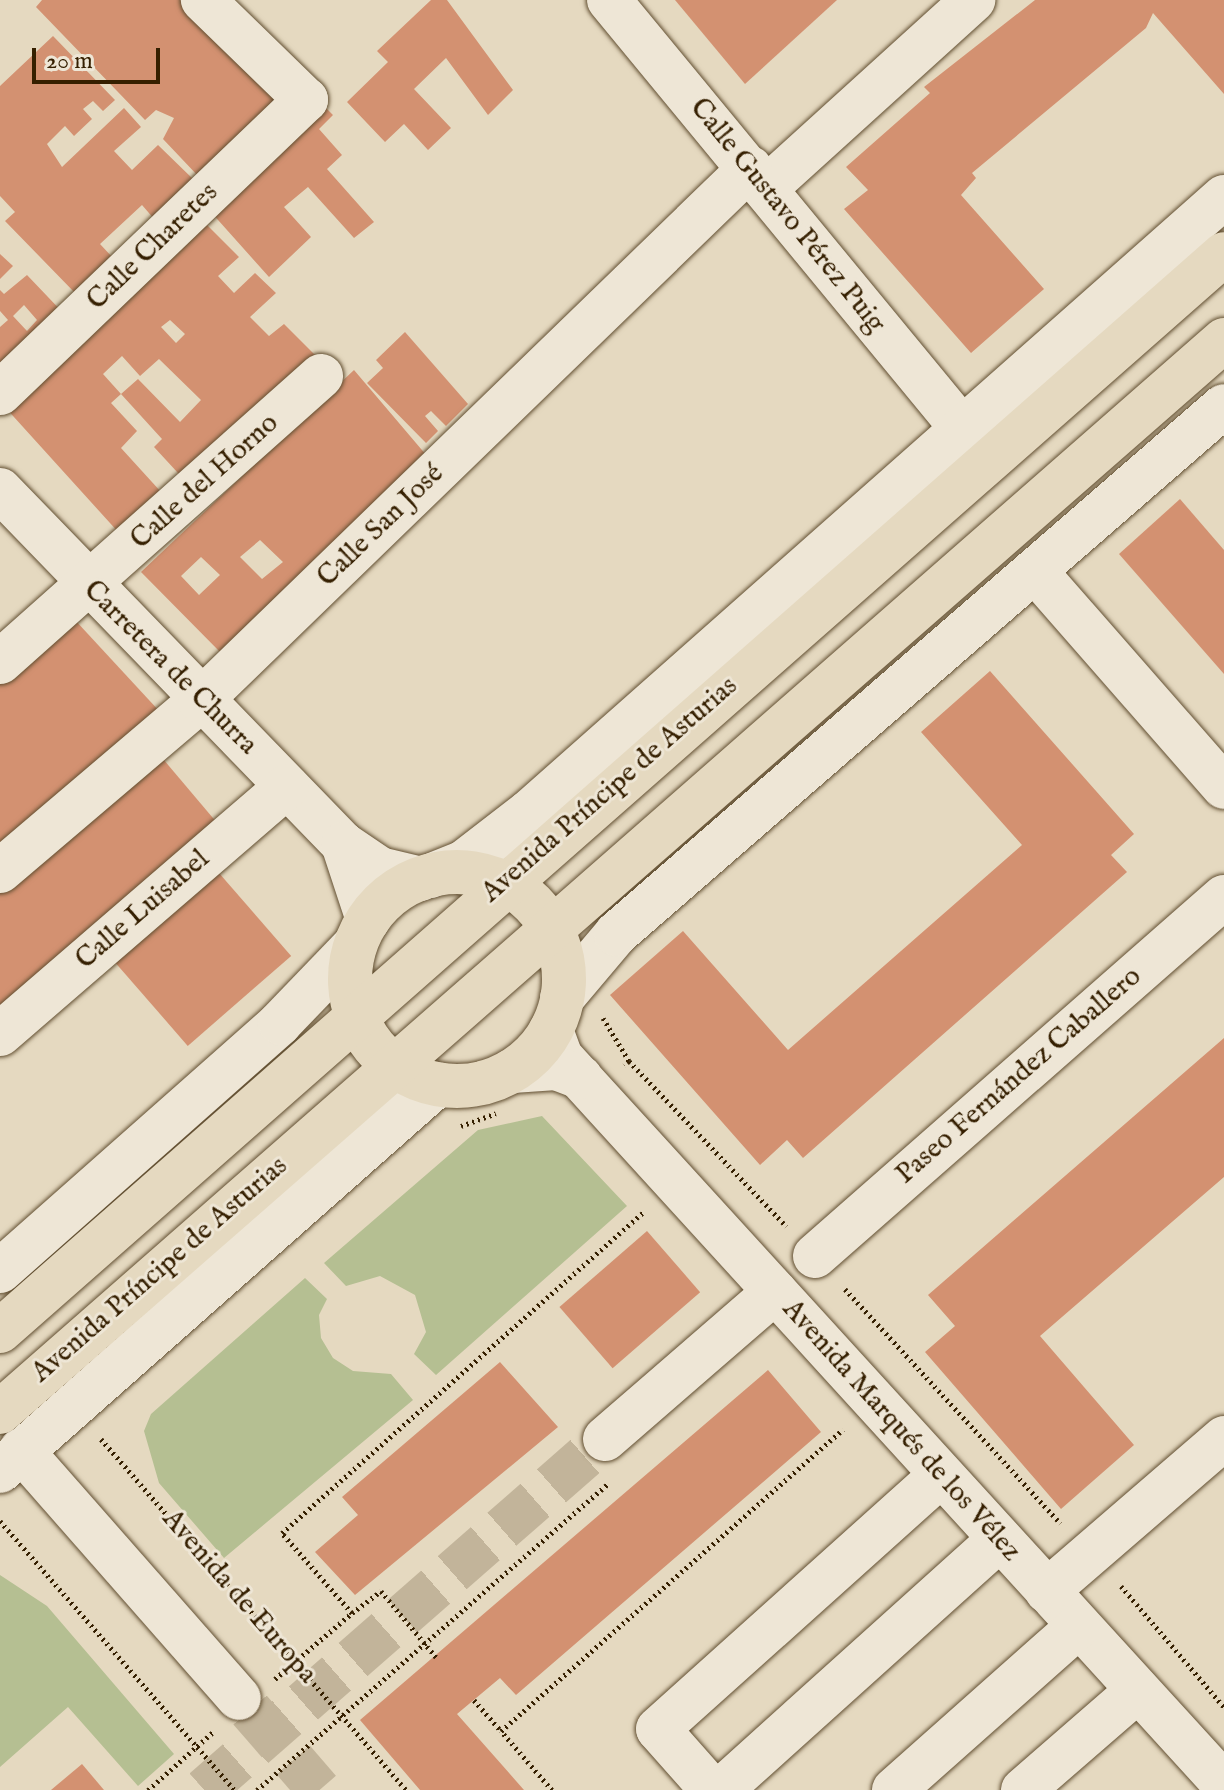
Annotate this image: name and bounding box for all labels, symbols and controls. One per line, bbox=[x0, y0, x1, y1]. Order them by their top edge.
scale bar bbox=[36, 32, 164, 82]
text: 20 m bbox=[46, 46, 93, 77]
street label: Calle Gustavo Pérez Puig bbox=[682, 92, 892, 340]
street label: Calle Charetes bbox=[81, 176, 225, 318]
street label: Calle del Horno bbox=[124, 407, 286, 557]
street label: Calle San José bbox=[311, 458, 451, 594]
street label: Carretera de Churra bbox=[76, 574, 264, 762]
street label: Avenida Príncipe de Asturias bbox=[475, 670, 745, 910]
street label: Calle Luisabel bbox=[69, 843, 217, 977]
street label: Paseo Fernández Caballero bbox=[889, 960, 1149, 1192]
street label: Avenida Príncipe de Asturias bbox=[25, 1150, 295, 1390]
street label: Avenida Marqués de los Vélez bbox=[775, 1293, 1027, 1569]
street label: Avenida de Europa bbox=[154, 1503, 324, 1691]

